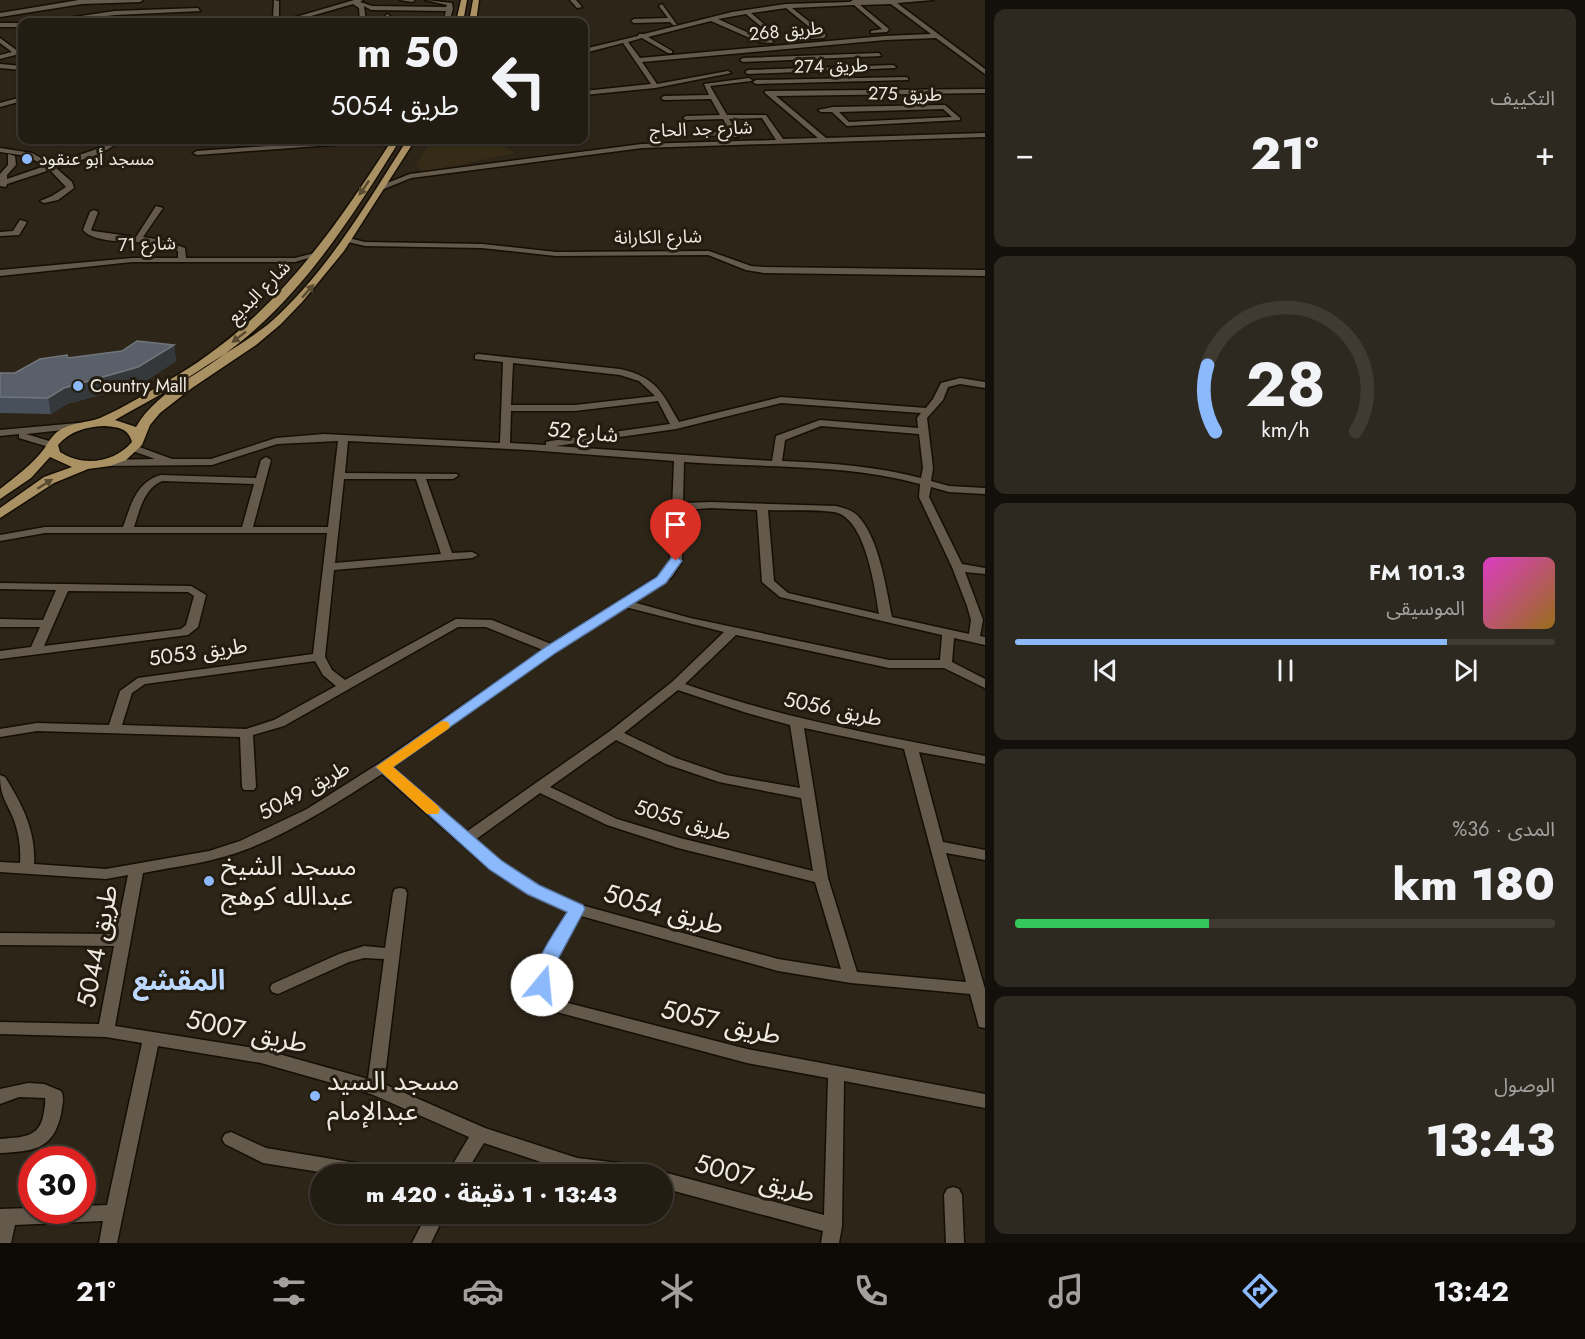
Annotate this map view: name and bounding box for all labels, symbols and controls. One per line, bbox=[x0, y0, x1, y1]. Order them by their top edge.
street label: طريق 268 bbox=[748, 15, 824, 47]
text: 50 m bbox=[357, 22, 459, 83]
icon: left bbox=[480, 42, 558, 120]
street label: طريق 274 bbox=[794, 52, 868, 80]
street label: طريق 275 bbox=[868, 80, 942, 108]
text: التكييف bbox=[1491, 84, 1555, 113]
text: طريق 5054 bbox=[330, 86, 459, 125]
street label: شارع جد الحاج bbox=[649, 114, 753, 145]
text: 21° bbox=[1251, 121, 1319, 186]
text: − bbox=[1015, 130, 1034, 177]
text: + bbox=[1535, 130, 1555, 177]
place label: مسجد أبو عنقود bbox=[39, 146, 154, 172]
marker: مسجد أبو عنقود bbox=[20, 152, 34, 166]
one-way arrow bbox=[358, 180, 370, 196]
street label: شارع الكارانة bbox=[614, 223, 702, 252]
street label: شارع 71 bbox=[118, 230, 176, 259]
street label: شارع البديع bbox=[221, 254, 297, 330]
one-way arrow bbox=[301, 284, 314, 299]
one-way arrow bbox=[231, 330, 247, 343]
text: 28 bbox=[1245, 339, 1325, 429]
place label: Country Mall bbox=[90, 373, 187, 399]
marker: Country Mall bbox=[71, 379, 85, 393]
street label: شارع 52 bbox=[546, 414, 620, 450]
text: km/h bbox=[1261, 414, 1309, 445]
one-way arrow bbox=[37, 478, 53, 489]
pin bbox=[650, 499, 701, 561]
icon: arrive bbox=[659, 508, 692, 541]
text: 101.3 FM bbox=[1369, 556, 1465, 588]
text: الموسيقى bbox=[1386, 594, 1465, 623]
street label: طريق 5053 bbox=[147, 630, 249, 674]
icon: previous bbox=[1089, 654, 1122, 687]
icon: pause bbox=[1269, 654, 1302, 687]
icon: next bbox=[1449, 654, 1482, 687]
street label: طريق 5056 bbox=[781, 684, 885, 734]
street label: طريق 5049 bbox=[253, 753, 355, 827]
street label: طريق 5055 bbox=[631, 792, 735, 848]
text: المدى · 36% bbox=[1452, 815, 1555, 844]
place label: مسجد الشيخ عبدالله كوهج bbox=[221, 847, 357, 916]
text: 180 km bbox=[1393, 852, 1555, 917]
marker: مسجد الشيخ عبدالله كوهج bbox=[202, 874, 216, 888]
street label: طريق 5054 bbox=[599, 874, 729, 944]
street label: طريق 5044 bbox=[66, 881, 128, 1011]
position arrow bbox=[510, 953, 574, 1017]
district label: المقشع bbox=[133, 960, 225, 1001]
street label: طريق 5057 bbox=[657, 990, 785, 1054]
street label: طريق 5007 bbox=[183, 1000, 311, 1062]
place label: مسجد السيد عبدالإمام bbox=[327, 1062, 460, 1131]
text: الوصول bbox=[1494, 1071, 1555, 1100]
marker: مسجد السيد عبدالإمام bbox=[308, 1089, 322, 1103]
text: 13:43 bbox=[1426, 1108, 1555, 1173]
street label: طريق 5007 bbox=[691, 1144, 819, 1212]
speed limit sign: 30 bbox=[18, 1146, 96, 1224]
text: 13:43 · 1 دقيقة · 420 m bbox=[366, 1178, 617, 1210]
icon: filters bbox=[268, 1270, 310, 1312]
icon: car bbox=[462, 1270, 504, 1312]
icon: climate bbox=[656, 1270, 698, 1312]
icon: phone bbox=[850, 1270, 892, 1312]
icon: music bbox=[1045, 1270, 1087, 1312]
icon: directions bbox=[1239, 1270, 1281, 1312]
text: 21° bbox=[76, 1272, 116, 1311]
text: 13:42 bbox=[1433, 1272, 1509, 1311]

